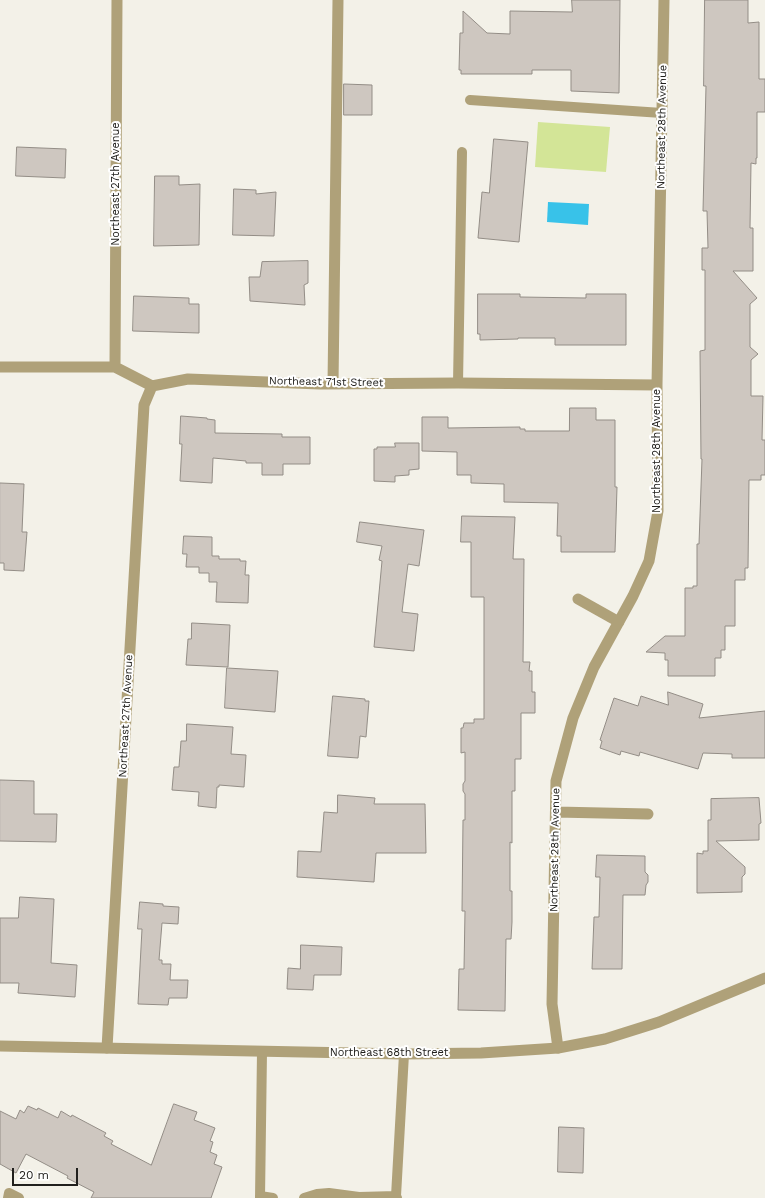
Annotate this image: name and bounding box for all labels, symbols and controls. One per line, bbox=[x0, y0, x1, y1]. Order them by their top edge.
street label: Northeast 28th Avenue bbox=[654, 65, 670, 189]
street label: Northeast 27th Avenue bbox=[109, 122, 123, 246]
street label: Northeast 71st Street bbox=[269, 374, 383, 390]
street label: Northeast 28th Avenue bbox=[650, 389, 664, 513]
street label: Northeast 27th Avenue bbox=[116, 654, 136, 778]
street label: Northeast 28th Avenue bbox=[547, 788, 563, 912]
street label: Northeast 68th Street bbox=[330, 1046, 448, 1060]
scale bar bbox=[14, 1160, 80, 1186]
text: 20 m bbox=[19, 1168, 49, 1182]

